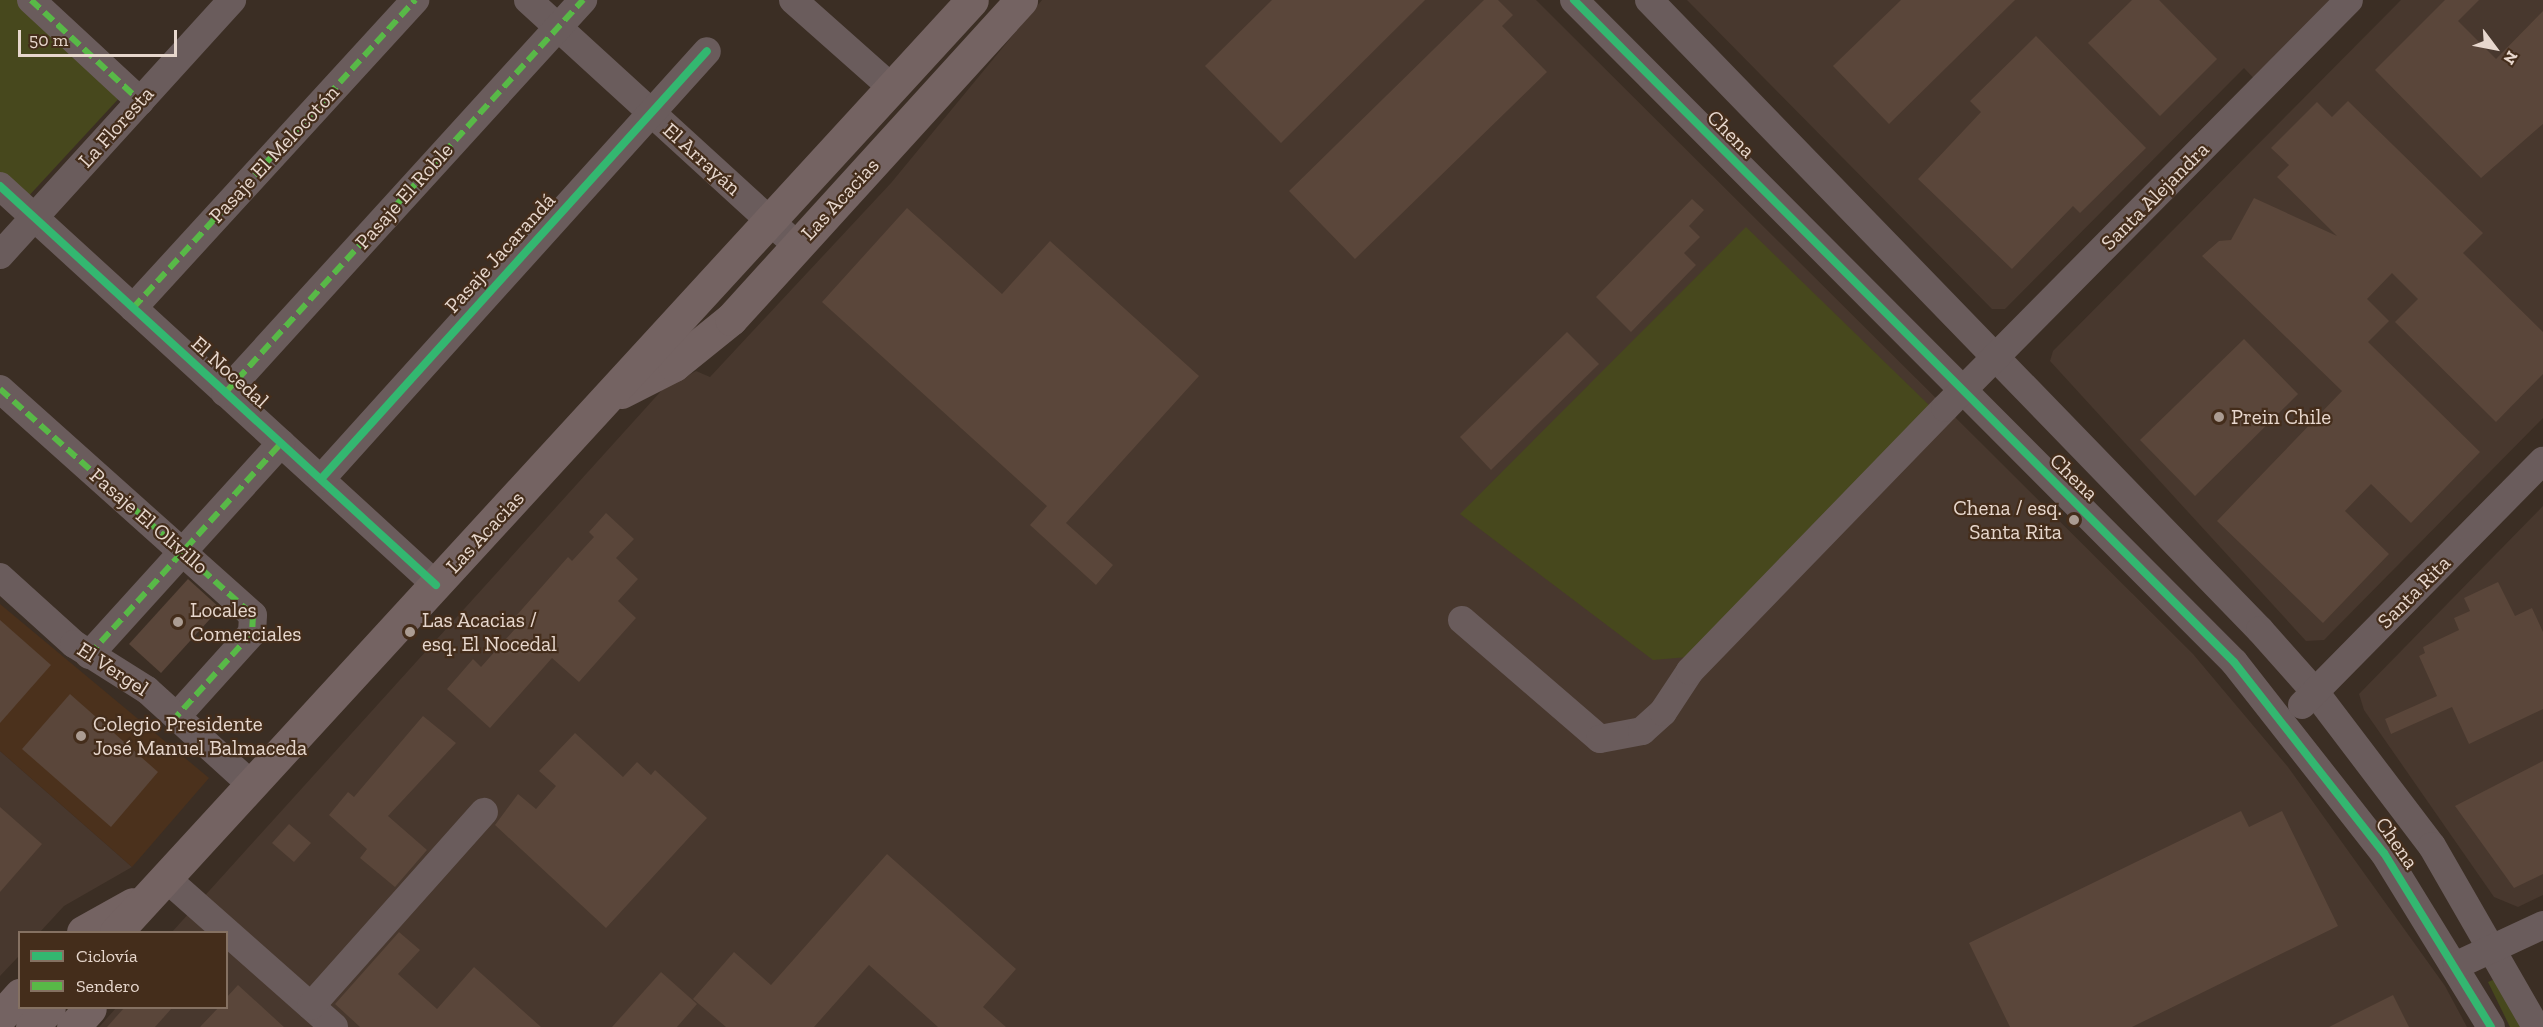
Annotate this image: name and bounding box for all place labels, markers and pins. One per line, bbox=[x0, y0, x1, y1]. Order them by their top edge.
place label: Prein Chile bbox=[2231, 404, 2331, 430]
marker: Prein Chile bbox=[2212, 410, 2226, 424]
place label: Chena / esq. Santa Rita bbox=[1953, 495, 2062, 545]
marker: Chena / esq. Santa Rita bbox=[2067, 513, 2081, 527]
place label: Locales Comerciales bbox=[190, 597, 302, 647]
place label: Las Acacias / esq. El Nocedal bbox=[422, 607, 557, 657]
marker: Locales Comerciales bbox=[171, 615, 185, 629]
marker: Las Acacias / esq. El Nocedal bbox=[403, 625, 417, 639]
place label: Colegio Presidente José Manuel Balmaceda bbox=[93, 711, 307, 761]
marker: Colegio Presidente José Manuel Balmaceda bbox=[74, 729, 88, 743]

